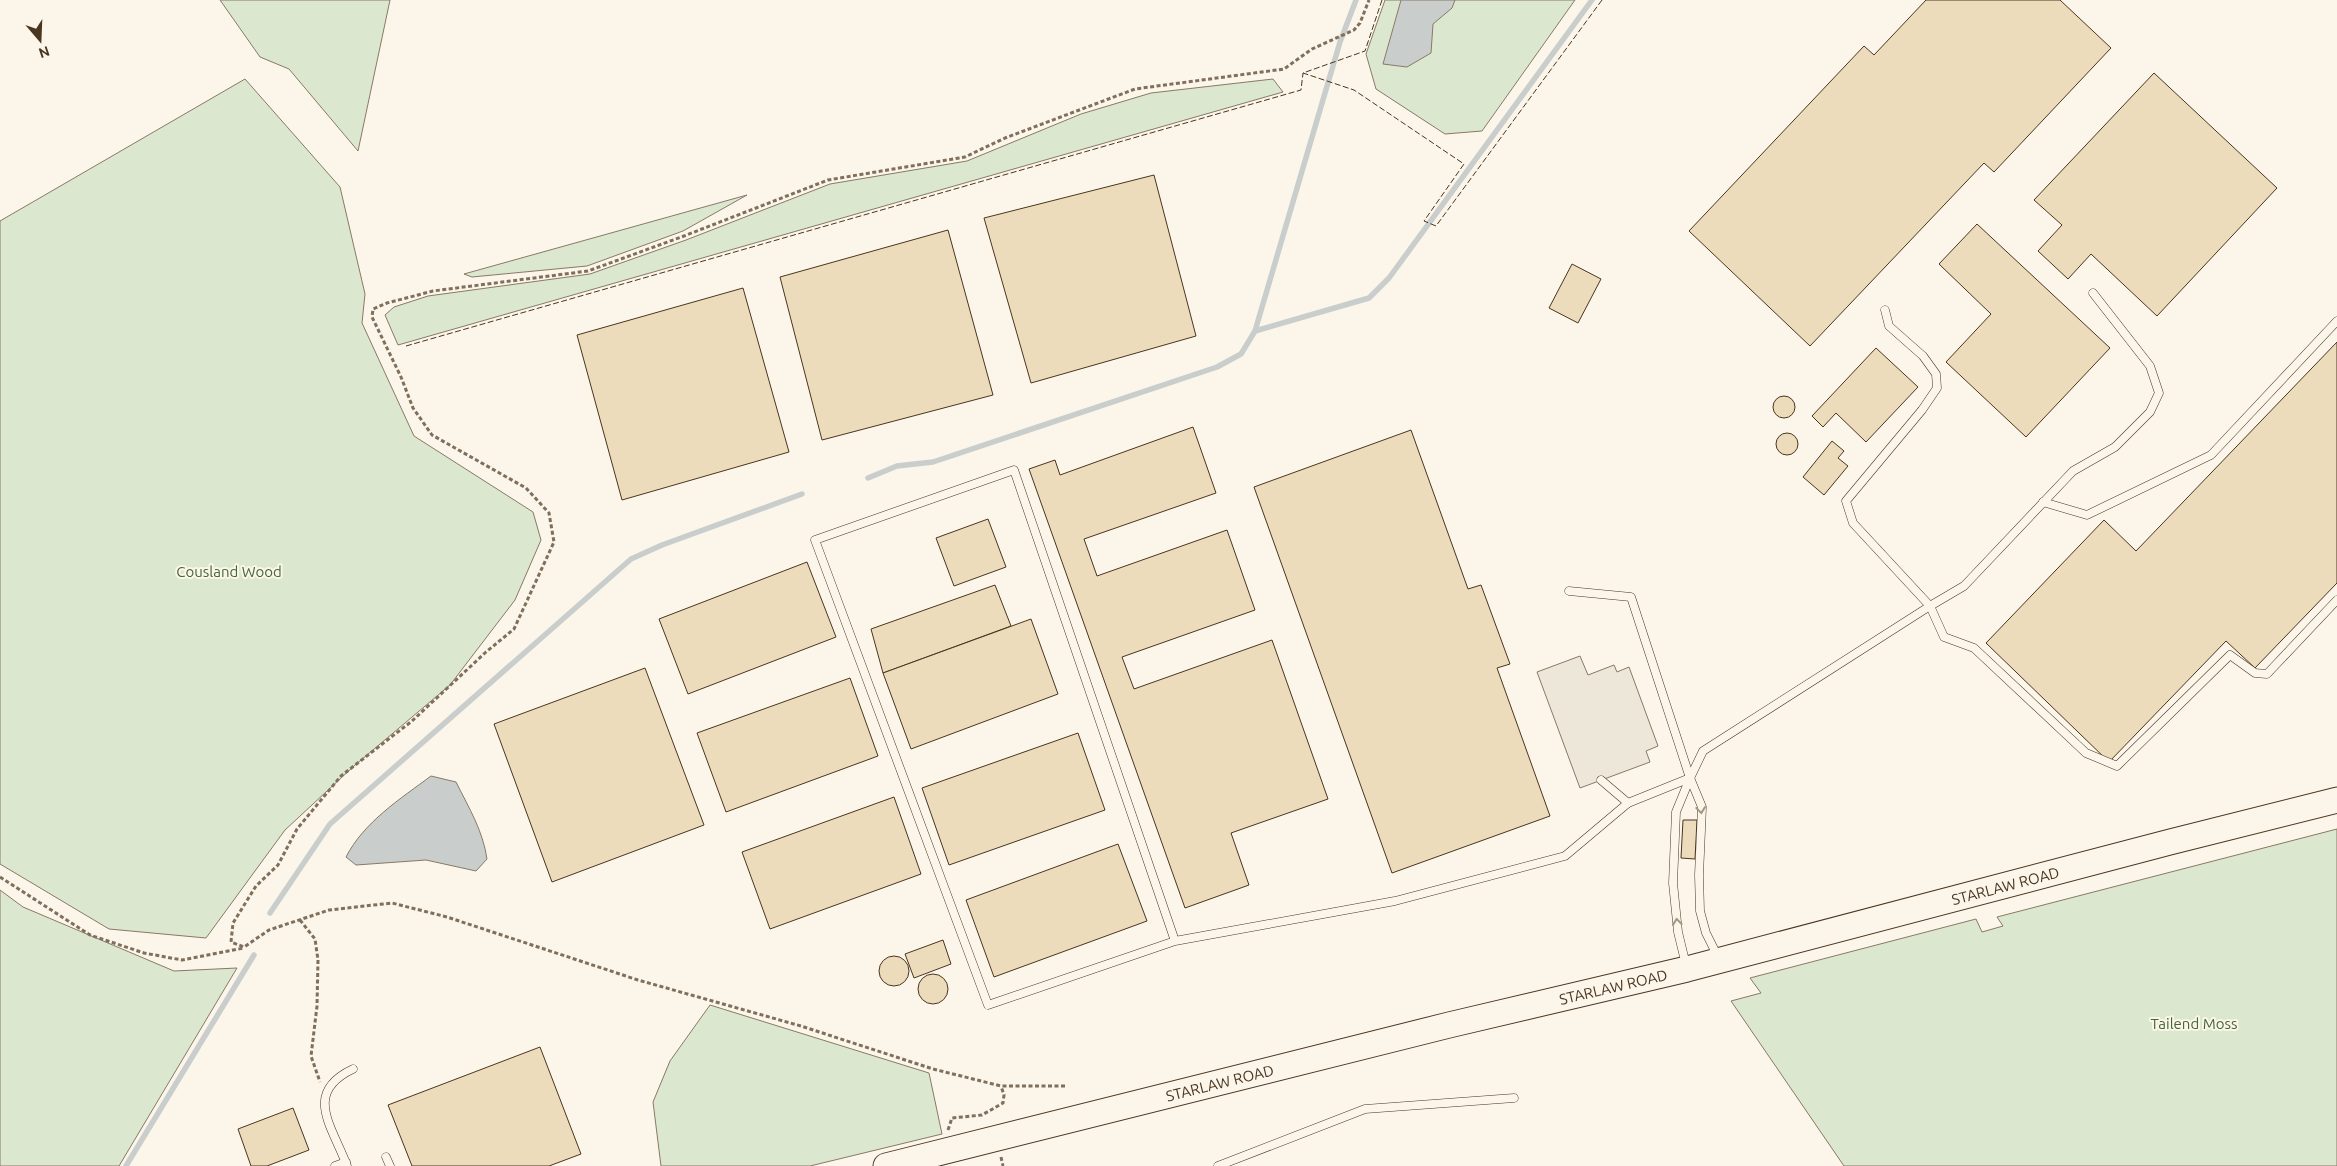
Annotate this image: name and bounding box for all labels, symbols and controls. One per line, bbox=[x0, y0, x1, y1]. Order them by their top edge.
north arrow bbox=[15, 15, 65, 65]
text: N bbox=[37, 43, 52, 62]
park label: Cousland Wood bbox=[176, 563, 282, 580]
one-way arrow bbox=[1695, 805, 1705, 814]
street label: STARLAW ROAD bbox=[1950, 863, 2061, 908]
one-way arrow bbox=[1672, 917, 1683, 925]
street label: STARLAW ROAD bbox=[1557, 965, 1669, 1007]
park label: Tailend Moss bbox=[2151, 1015, 2237, 1032]
street label: STARLAW ROAD bbox=[1164, 1061, 1275, 1104]

